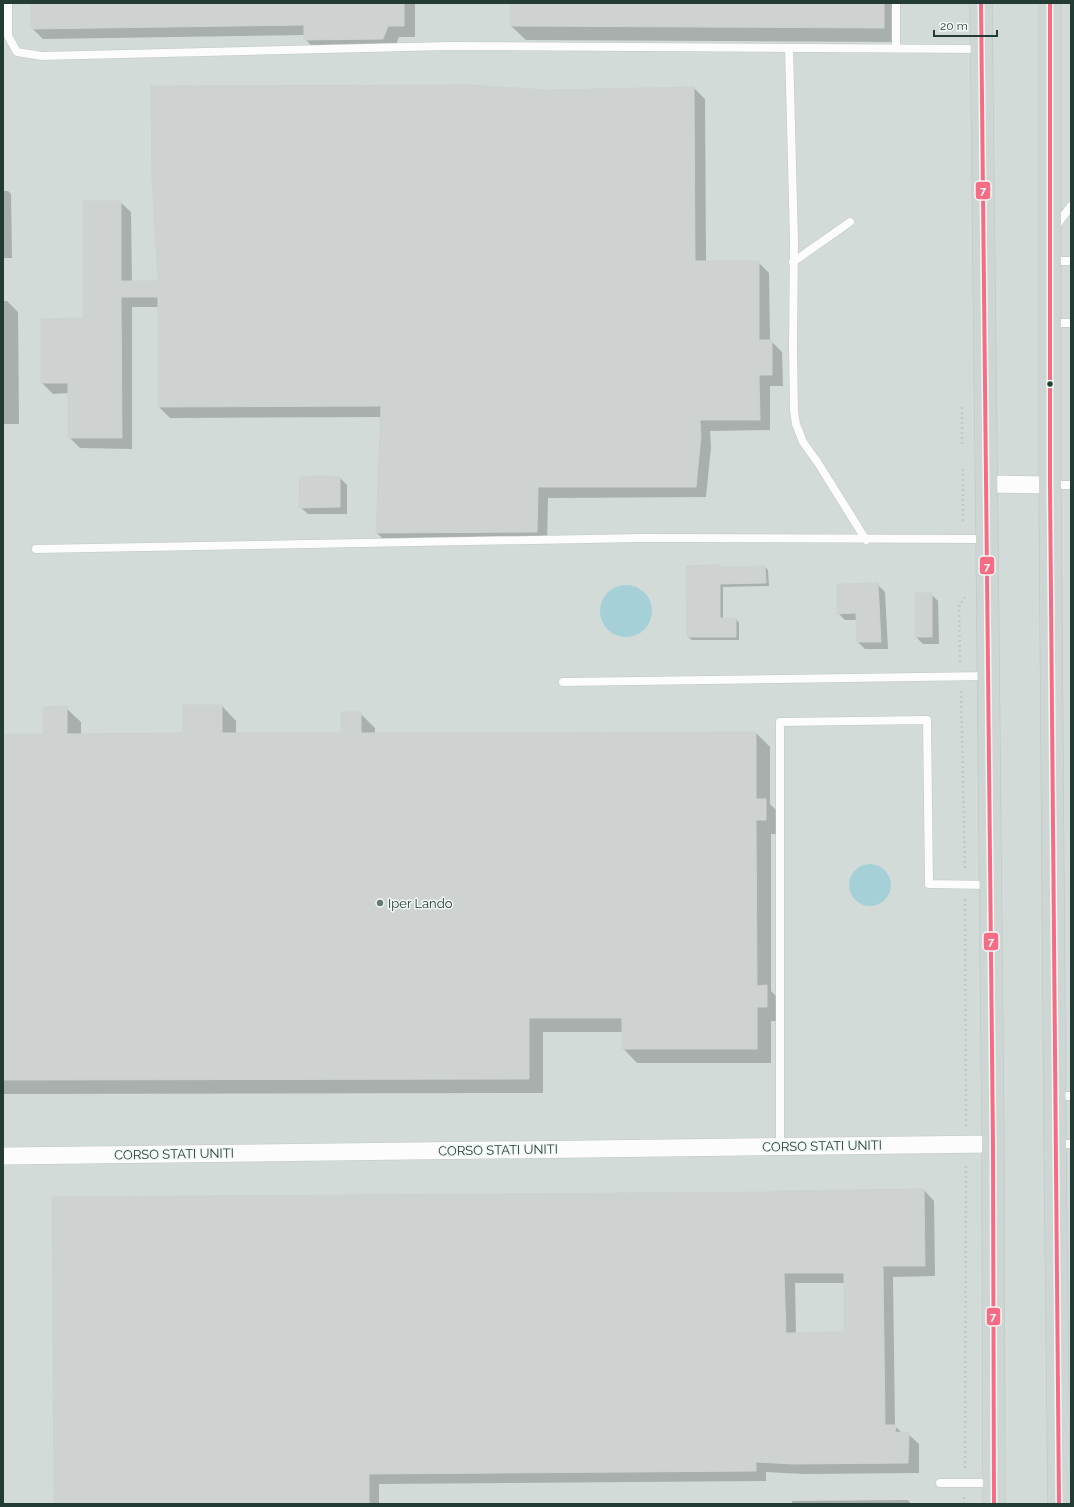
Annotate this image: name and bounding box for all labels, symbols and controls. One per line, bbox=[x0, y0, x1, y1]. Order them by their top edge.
scale bar bbox=[934, 12, 997, 38]
text: 20 m bbox=[940, 19, 968, 33]
line badge: 7 bbox=[975, 181, 991, 200]
text: 7 bbox=[980, 184, 987, 197]
unlabelled marker bbox=[1045, 379, 1055, 389]
line badge: 7 bbox=[979, 556, 995, 575]
text: 7 bbox=[984, 560, 991, 573]
place label: Iper Lando bbox=[388, 896, 453, 911]
marker: Iper Lando bbox=[375, 898, 385, 908]
line badge: 7 bbox=[983, 932, 999, 951]
text: 7 bbox=[988, 935, 995, 948]
street label: CORSO STATI UNITI bbox=[762, 1137, 882, 1155]
street label: CORSO STATI UNITI bbox=[438, 1141, 558, 1159]
street label: CORSO STATI UNITI bbox=[114, 1145, 234, 1163]
line badge: 7 bbox=[986, 1307, 1001, 1326]
text: 7 bbox=[990, 1310, 997, 1323]

